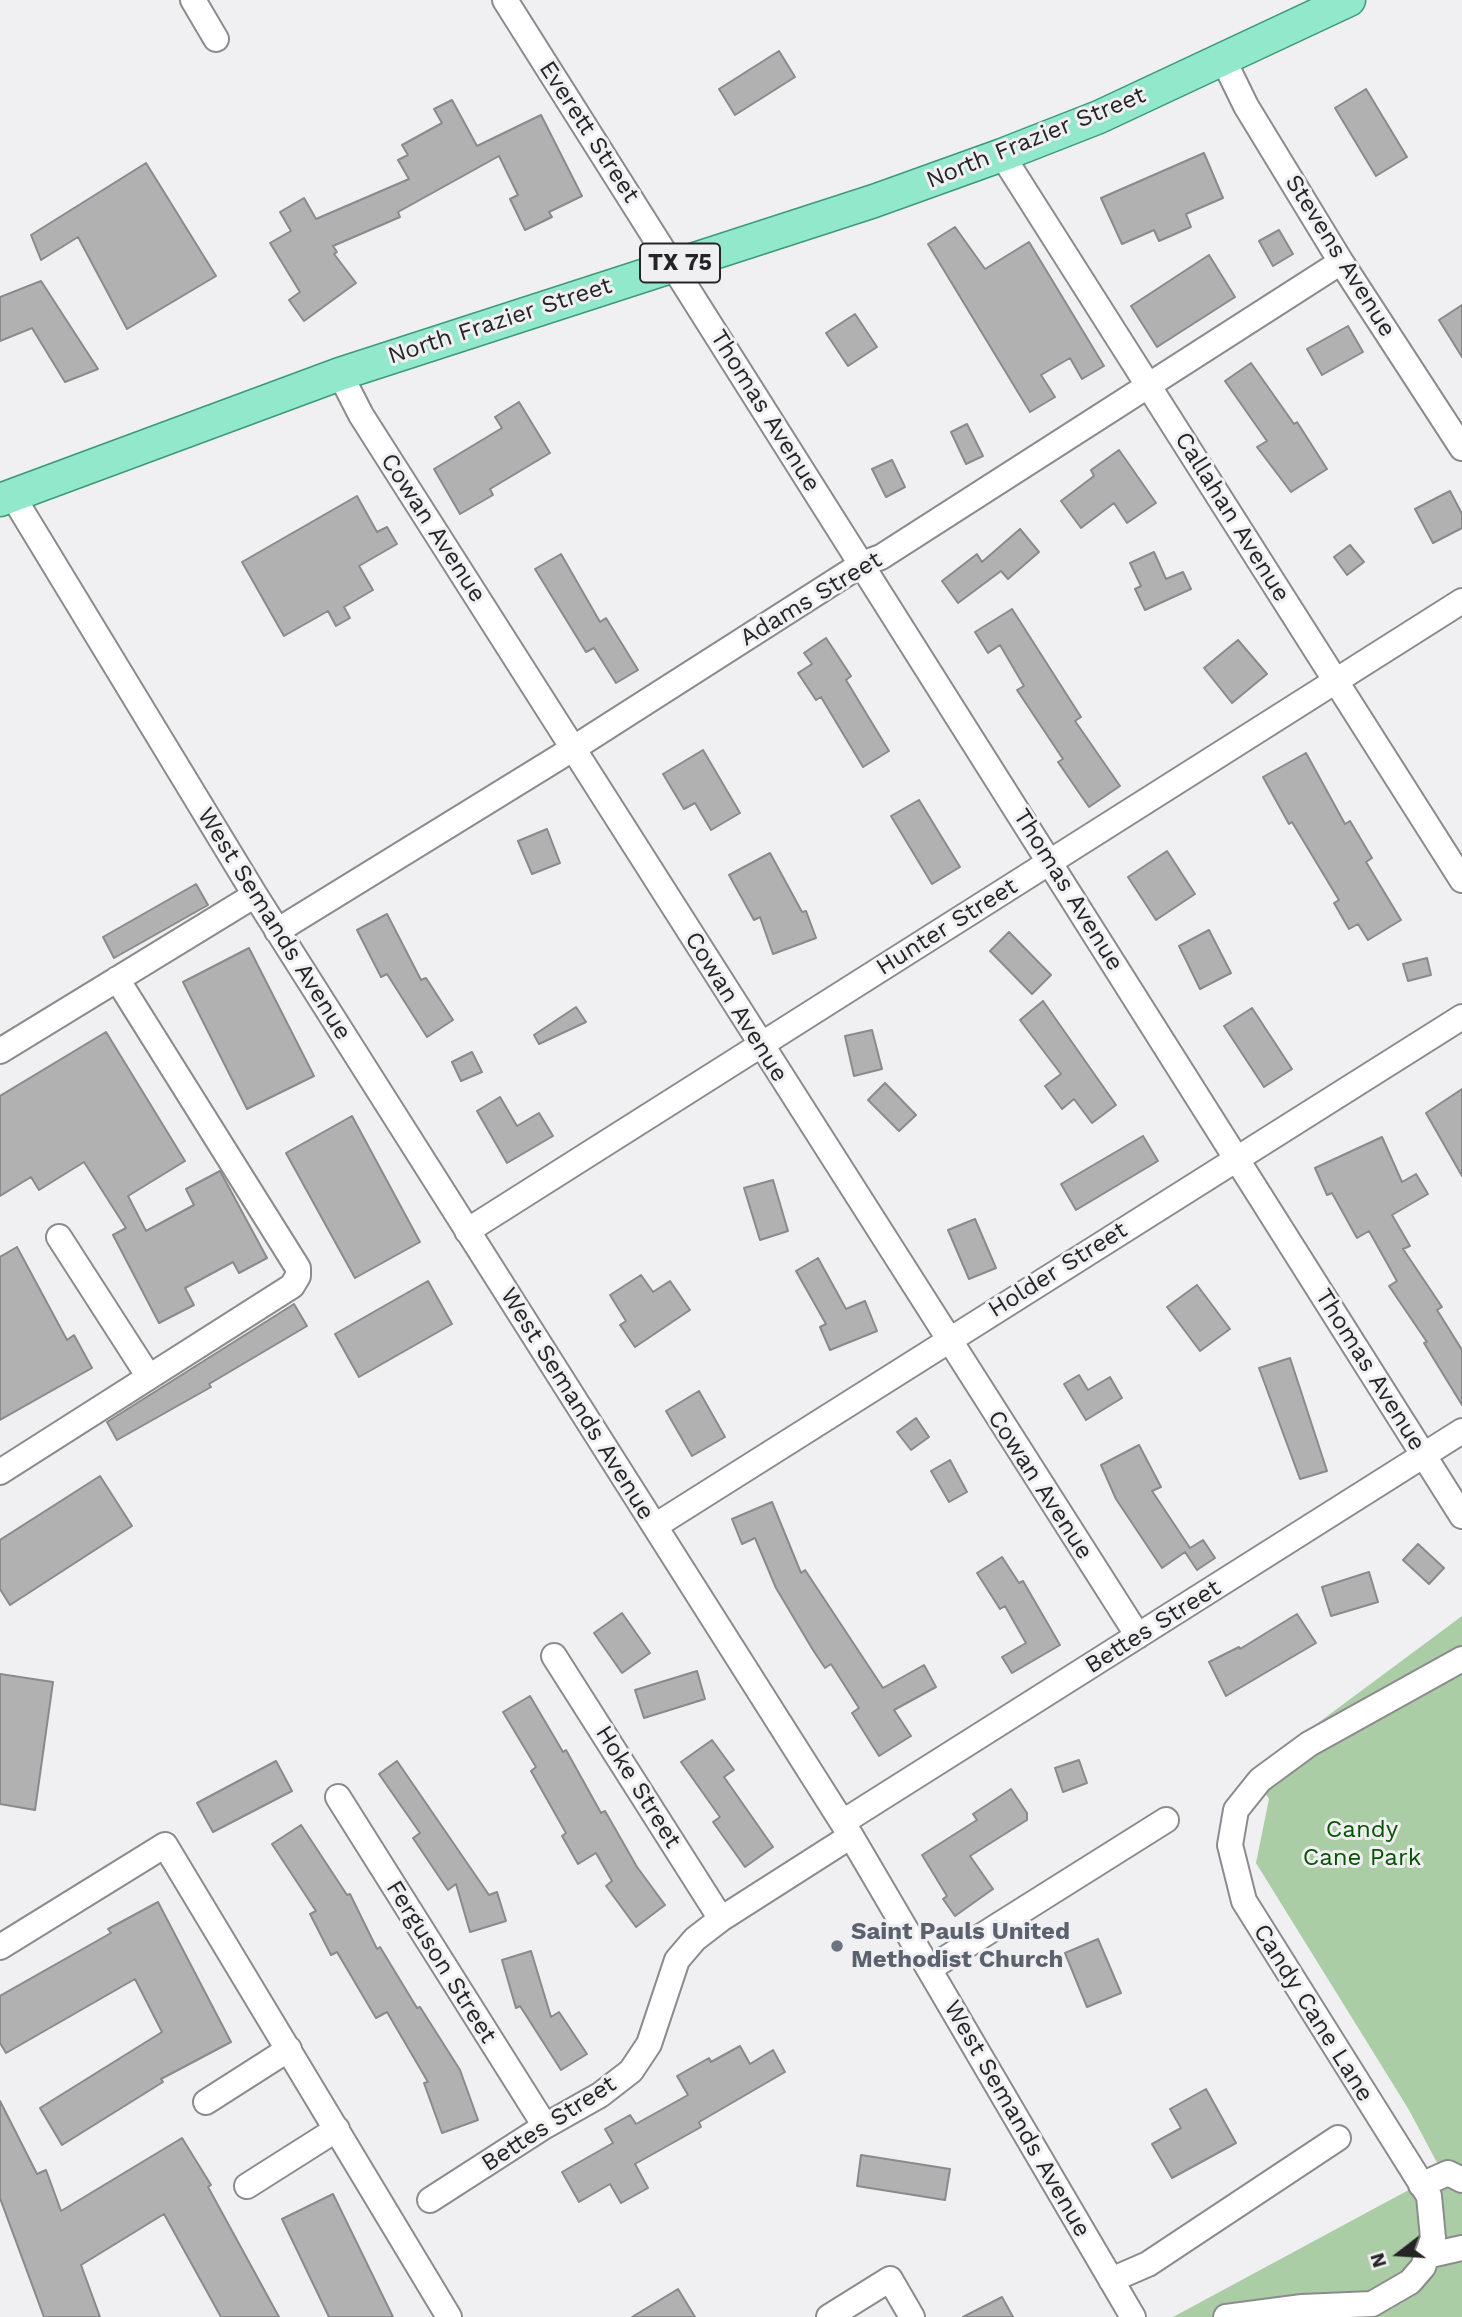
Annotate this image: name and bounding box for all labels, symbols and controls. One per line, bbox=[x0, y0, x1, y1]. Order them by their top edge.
street label: Everett Street bbox=[533, 56, 645, 208]
street label: North Frazier Street bbox=[922, 81, 1150, 195]
street label: Stevens Avenue bbox=[1279, 170, 1401, 342]
road number: TX 75 bbox=[640, 244, 720, 282]
street label: North Frazier Street bbox=[384, 271, 616, 371]
street label: Thomas Avenue bbox=[704, 325, 826, 497]
street label: Callahan Avenue bbox=[1168, 427, 1296, 607]
street label: Cowan Avenue bbox=[374, 448, 492, 608]
street label: Adams Street bbox=[735, 545, 887, 653]
street label: West Semands Avenue bbox=[191, 803, 357, 1045]
street label: Thomas Avenue bbox=[1007, 804, 1129, 976]
street label: Hunter Street bbox=[871, 872, 1023, 982]
street label: Cowan Avenue bbox=[678, 927, 794, 1087]
street label: Holder Street bbox=[983, 1216, 1133, 1324]
street label: West Semands Avenue bbox=[494, 1283, 660, 1525]
street label: Thomas Avenue bbox=[1309, 1284, 1431, 1456]
street label: Cowan Avenue bbox=[981, 1405, 1099, 1565]
street label: Bettes Street bbox=[1080, 1574, 1226, 1680]
street label: Hoke Street bbox=[589, 1720, 687, 1854]
park label: Candy Cane Park bbox=[1303, 1816, 1421, 1872]
street label: Ferguson Street bbox=[379, 1875, 503, 2049]
place label: Saint Pauls United Methodist Church bbox=[851, 1918, 1070, 1974]
street label: Candy Cane Lane bbox=[1247, 1919, 1379, 2107]
marker: Saint Pauls United Methodist Church bbox=[829, 1938, 845, 1954]
street label: West Semands Avenue bbox=[937, 1996, 1097, 2242]
street label: Bettes Street bbox=[476, 2070, 622, 2178]
north arrow bbox=[1364, 2219, 1434, 2289]
text: N bbox=[1365, 2250, 1391, 2270]

